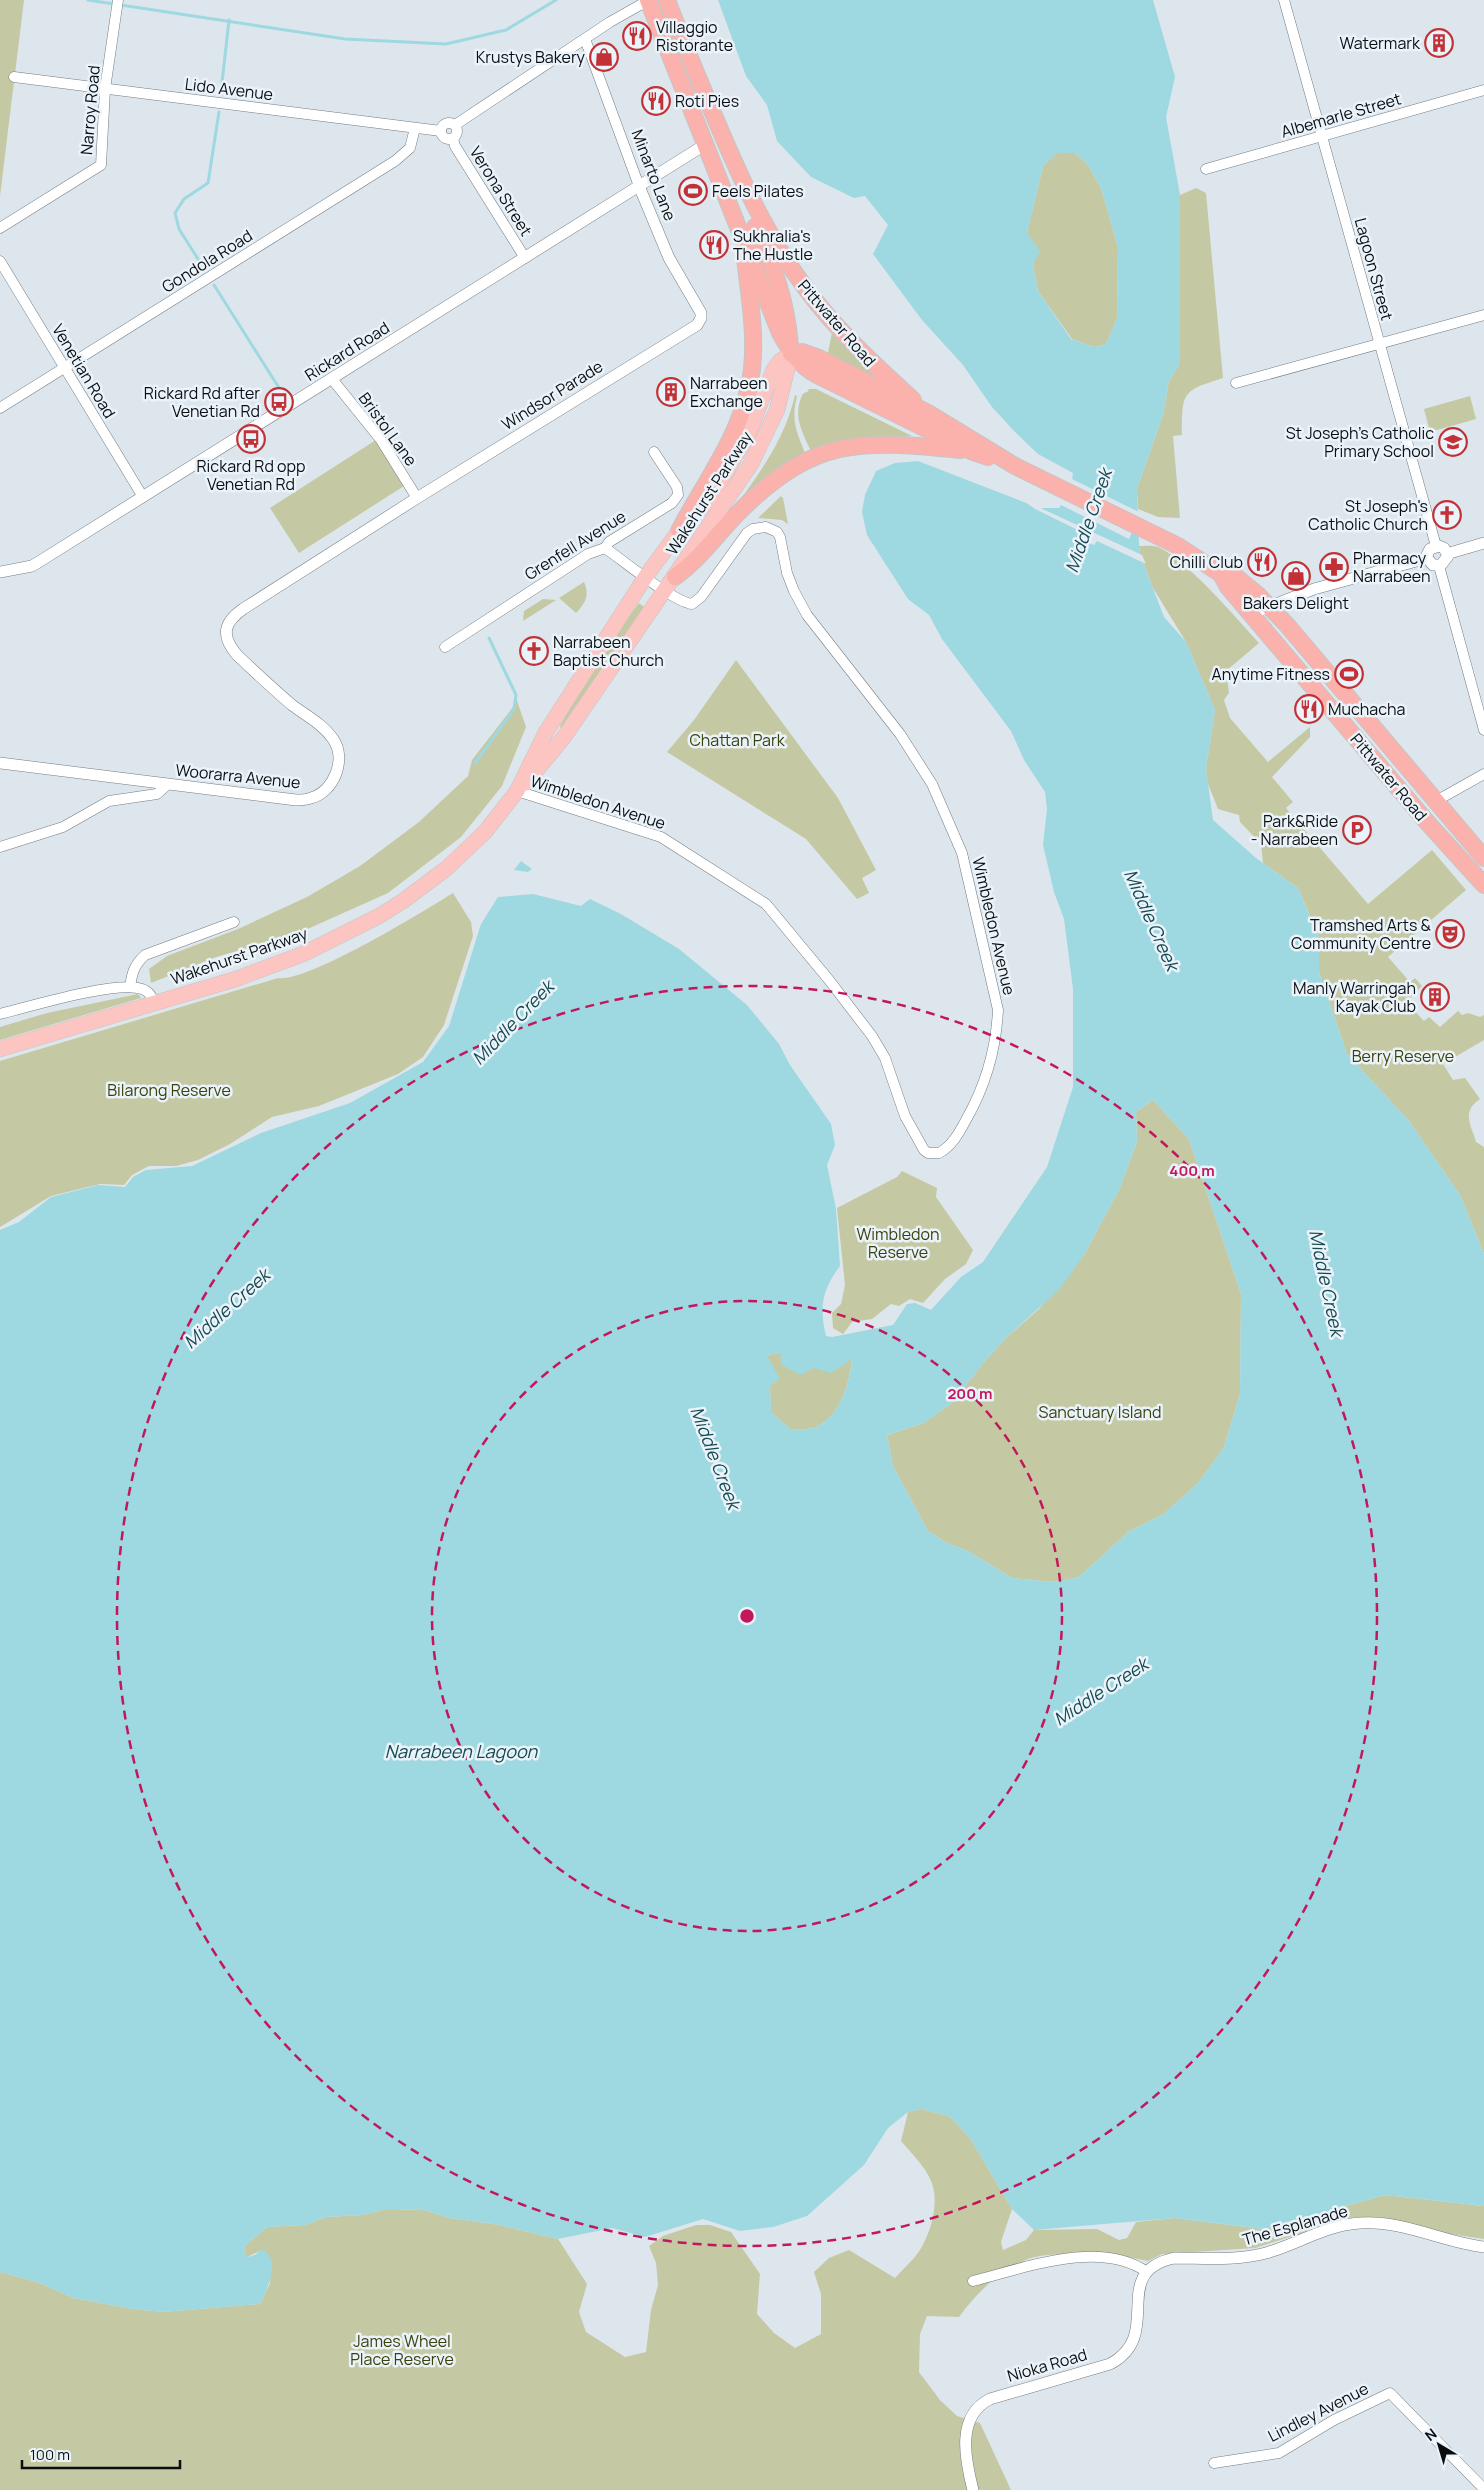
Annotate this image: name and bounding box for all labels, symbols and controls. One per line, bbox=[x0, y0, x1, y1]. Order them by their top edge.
place label: Villaggio Ristorante bbox=[656, 16, 733, 56]
restaurant icon: Villaggio Ristorante bbox=[622, 21, 652, 51]
building icon: Watermark bbox=[1424, 28, 1454, 58]
place label: Watermark bbox=[1339, 32, 1421, 54]
shop icon: Krustys Bakery bbox=[589, 42, 619, 72]
place label: Krustys Bakery bbox=[476, 46, 586, 68]
street label: Narroy Road bbox=[75, 64, 105, 156]
street label: Lido Avenue bbox=[184, 73, 274, 105]
restaurant icon: Roti Pies bbox=[641, 86, 671, 116]
street label: Albemarle Street bbox=[1278, 87, 1404, 143]
place label: Roti Pies bbox=[675, 90, 739, 112]
street label: Minarto Lane bbox=[627, 126, 681, 224]
street label: Verona Street bbox=[465, 142, 537, 240]
sports icon: Feels Pilates bbox=[678, 176, 708, 206]
place label: Feels Pilates bbox=[712, 180, 804, 202]
street label: Lagoon Street bbox=[1350, 215, 1398, 323]
street label: Gondola Road bbox=[158, 224, 256, 298]
place label: Sukhralia's The Hustle bbox=[733, 225, 813, 265]
restaurant icon: Sukhralia's The Hustle bbox=[699, 230, 729, 260]
street label: Pittwater Road bbox=[793, 275, 881, 371]
street label: Rickard Road bbox=[301, 316, 393, 386]
street label: Venetian Road bbox=[47, 320, 121, 422]
street label: Windsor Parade bbox=[497, 355, 607, 435]
place label: Narrabeen Exchange bbox=[690, 372, 767, 412]
building icon: Narrabeen Exchange bbox=[656, 377, 686, 407]
place label: Rickard Rd after Venetian Rd bbox=[144, 382, 260, 422]
bus stop icon: Rickard Rd after Venetian Rd bbox=[264, 387, 294, 417]
street label: Bristol Lane bbox=[354, 388, 422, 470]
place label: St Joseph's Catholic Primary School bbox=[1286, 422, 1434, 462]
bus stop icon: Rickard Rd opp Venetian Rd bbox=[236, 424, 266, 454]
street label: Wakehurst Parkway bbox=[661, 426, 758, 559]
school or university icon: St Joseph's Catholic Primary School bbox=[1438, 427, 1468, 457]
place label: Rickard Rd opp Venetian Rd bbox=[197, 455, 305, 495]
water label: Middle Creek bbox=[1059, 463, 1118, 576]
place label: St Joseph's Catholic Church bbox=[1308, 495, 1428, 535]
church icon: St Joseph's Catholic Church bbox=[1432, 500, 1462, 530]
street label: Grenfell Avenue bbox=[520, 505, 630, 585]
restaurant icon: Chilli Club bbox=[1247, 547, 1277, 577]
place label: Pharmacy Narrabeen bbox=[1353, 547, 1430, 587]
place label: Chilli Club bbox=[1170, 551, 1243, 573]
pharmacy icon: Pharmacy Narrabeen bbox=[1319, 552, 1349, 582]
shop icon: Bakers Delight bbox=[1281, 561, 1311, 591]
place label: Bakers Delight bbox=[1243, 592, 1349, 614]
place label: Narrabeen Baptist Church bbox=[553, 631, 664, 671]
church icon: Narrabeen Baptist Church bbox=[519, 636, 549, 666]
sports icon: Anytime Fitness bbox=[1334, 659, 1364, 689]
place label: Anytime Fitness bbox=[1212, 663, 1330, 685]
restaurant icon: Muchacha bbox=[1294, 694, 1324, 724]
place label: Muchacha bbox=[1328, 698, 1405, 720]
street label: Pittwater Road bbox=[1346, 728, 1432, 826]
park label: Chattan Park bbox=[689, 729, 786, 751]
street label: Woorarra Avenue bbox=[175, 759, 301, 793]
street label: Wimbledon Avenue bbox=[528, 770, 668, 834]
place label: Park&Ride - Narrabeen bbox=[1251, 810, 1338, 850]
parking icon: Park&Ride - Narrabeen bbox=[1342, 815, 1372, 845]
street label: Wimbledon Avenue bbox=[967, 855, 1021, 997]
water label: Middle Creek bbox=[1119, 865, 1186, 977]
place label: Tramshed Arts & Community Centre bbox=[1291, 914, 1432, 954]
theatre icon: Tramshed Arts & Community Centre bbox=[1435, 919, 1465, 949]
street label: Wakehurst Parkway bbox=[168, 922, 311, 990]
water label: Middle Creek bbox=[466, 973, 561, 1070]
place label: Manly Warringah Kayak Club bbox=[1293, 977, 1416, 1017]
building icon: Manly Warringah Kayak Club bbox=[1420, 982, 1450, 1012]
park label: Berry Reserve bbox=[1352, 1045, 1454, 1067]
park label: Bilarong Reserve bbox=[107, 1079, 231, 1101]
text: 400 m bbox=[1169, 1160, 1215, 1181]
park label: Wimbledon Reserve bbox=[857, 1223, 939, 1263]
water label: Middle Creek bbox=[1304, 1227, 1351, 1341]
water label: Middle Creek bbox=[178, 1261, 277, 1353]
text: 200 m bbox=[947, 1383, 993, 1404]
park label: Sanctuary Island bbox=[1039, 1401, 1161, 1423]
water label: Middle Creek bbox=[685, 1403, 748, 1515]
centre of rings bbox=[738, 1607, 756, 1625]
water label: Middle Creek bbox=[1049, 1650, 1155, 1731]
water label: Narrabeen Lagoon bbox=[385, 1739, 539, 1763]
street label: The Esplanade bbox=[1240, 2199, 1350, 2251]
park label: James Wheel Place Reserve bbox=[350, 2330, 454, 2370]
street label: Nioka Road bbox=[1005, 2343, 1089, 2387]
street label: Lindley Avenue bbox=[1264, 2377, 1372, 2447]
north arrow bbox=[1414, 2420, 1464, 2470]
text: N bbox=[1421, 2424, 1441, 2445]
scale bar bbox=[22, 2438, 180, 2470]
text: 100 m bbox=[30, 2444, 70, 2465]

